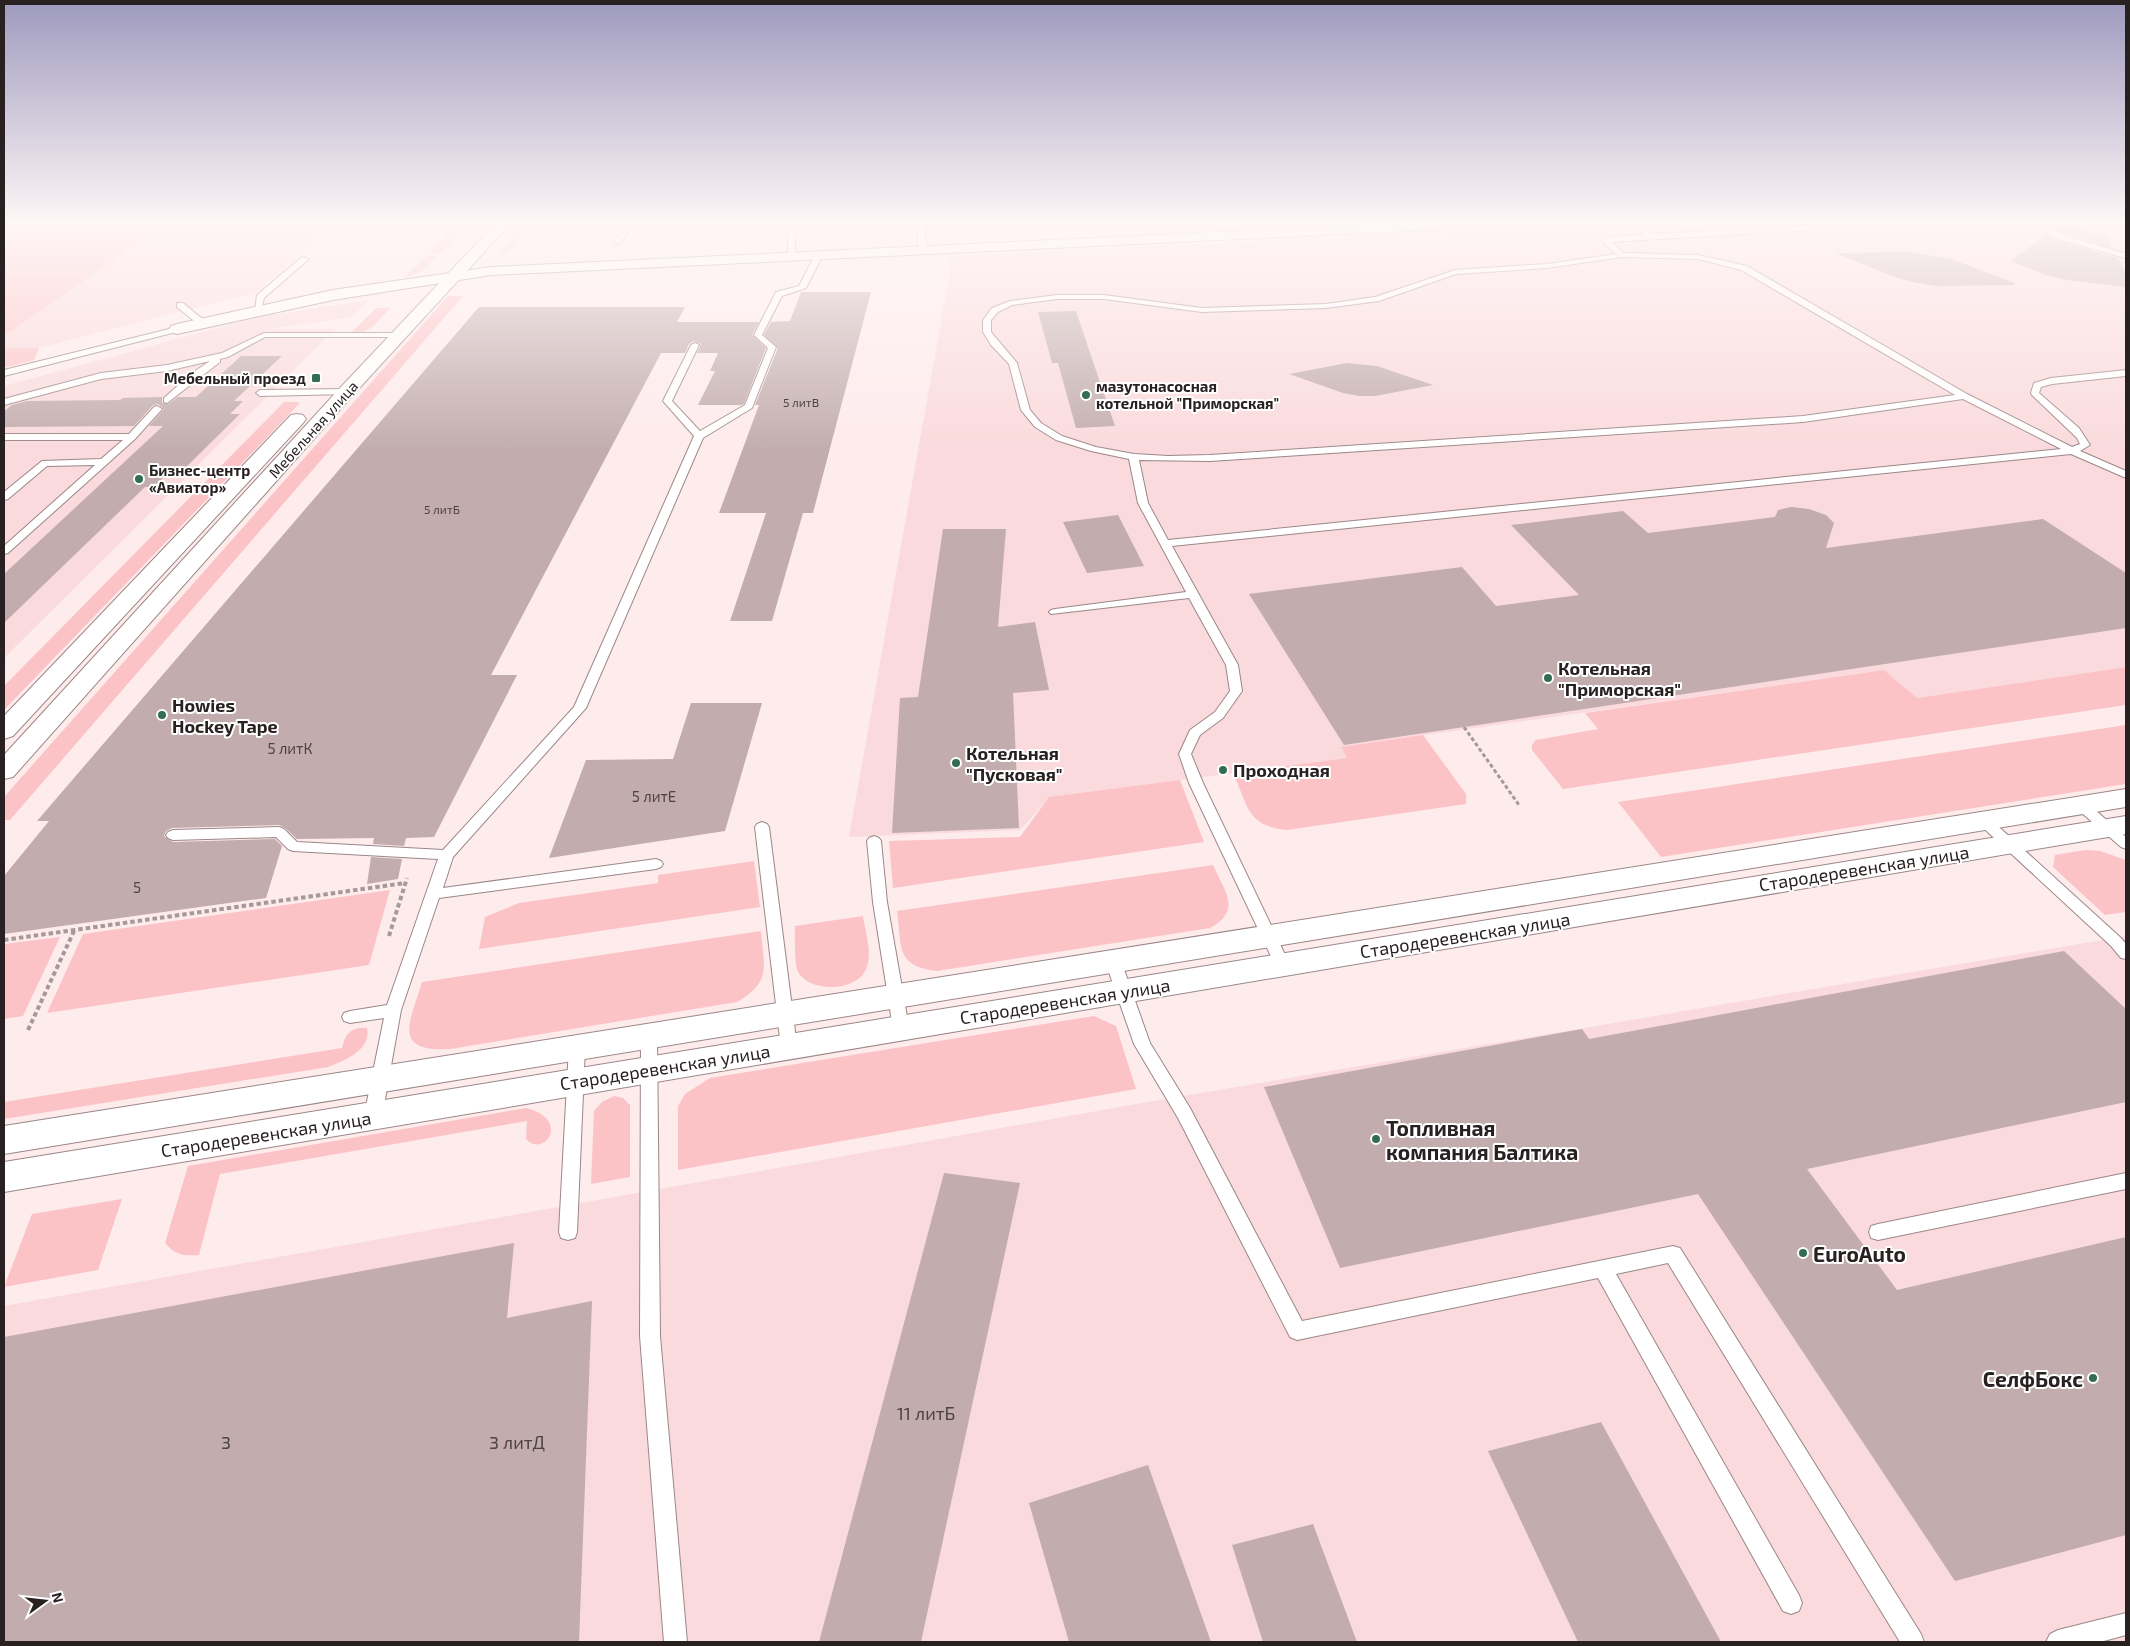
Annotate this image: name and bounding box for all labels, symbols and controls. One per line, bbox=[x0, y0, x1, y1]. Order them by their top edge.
place label: Мебельный проезд bbox=[164, 369, 307, 387]
marker: Мебельный проезд bbox=[310, 372, 322, 384]
street label: Мебельная улица bbox=[265, 377, 362, 482]
place label: мазутонасосная котельной "Приморская" bbox=[1096, 377, 1279, 412]
marker: мазутонасосная котельной "Приморская" bbox=[1080, 389, 1092, 401]
house number: 5 литВ bbox=[783, 395, 819, 409]
place label: Бизнес-центр «Авиатор» bbox=[149, 461, 250, 496]
marker: Бизнес-центр «Авиатор» bbox=[133, 473, 145, 485]
house number: 5 литБ bbox=[424, 502, 460, 516]
place label: Котельная "Приморская" bbox=[1558, 657, 1681, 700]
marker: Котельная "Приморская" bbox=[1542, 672, 1554, 684]
place label: Howies Hockey Tape bbox=[172, 694, 278, 737]
marker: Howies Hockey Tape bbox=[156, 709, 168, 721]
house number: 5 литК bbox=[268, 739, 312, 757]
place label: Котельная "Пусковая" bbox=[966, 742, 1063, 785]
marker: Котельная "Пусковая" bbox=[950, 757, 962, 769]
place label: Проходная bbox=[1233, 759, 1330, 781]
marker: Проходная bbox=[1217, 764, 1229, 776]
house number: 5 литЕ bbox=[632, 787, 676, 805]
street label: Стародеревенская улица bbox=[1757, 841, 1971, 895]
house number: 5 bbox=[133, 878, 141, 896]
street label: Стародеревенская улица bbox=[1358, 908, 1572, 962]
street label: Стародеревенская улица bbox=[958, 974, 1172, 1028]
street label: Стародеревенская улица bbox=[558, 1040, 772, 1094]
street label: Стародеревенская улица bbox=[159, 1107, 373, 1161]
place label: Топливная компания Балтика bbox=[1386, 1115, 1578, 1164]
marker: Топливная компания Балтика bbox=[1370, 1133, 1382, 1145]
place label: EuroAuto bbox=[1813, 1241, 1906, 1266]
marker: EuroAuto bbox=[1797, 1247, 1809, 1259]
place label: СелфБокс bbox=[1983, 1366, 2083, 1391]
marker: СелфБокс bbox=[2087, 1372, 2099, 1384]
house number: 11 литБ bbox=[897, 1402, 955, 1424]
house number: 3 bbox=[221, 1431, 231, 1453]
house number: 3 литД bbox=[489, 1431, 545, 1453]
north arrow bbox=[20, 1576, 70, 1626]
text: N bbox=[49, 1590, 68, 1605]

